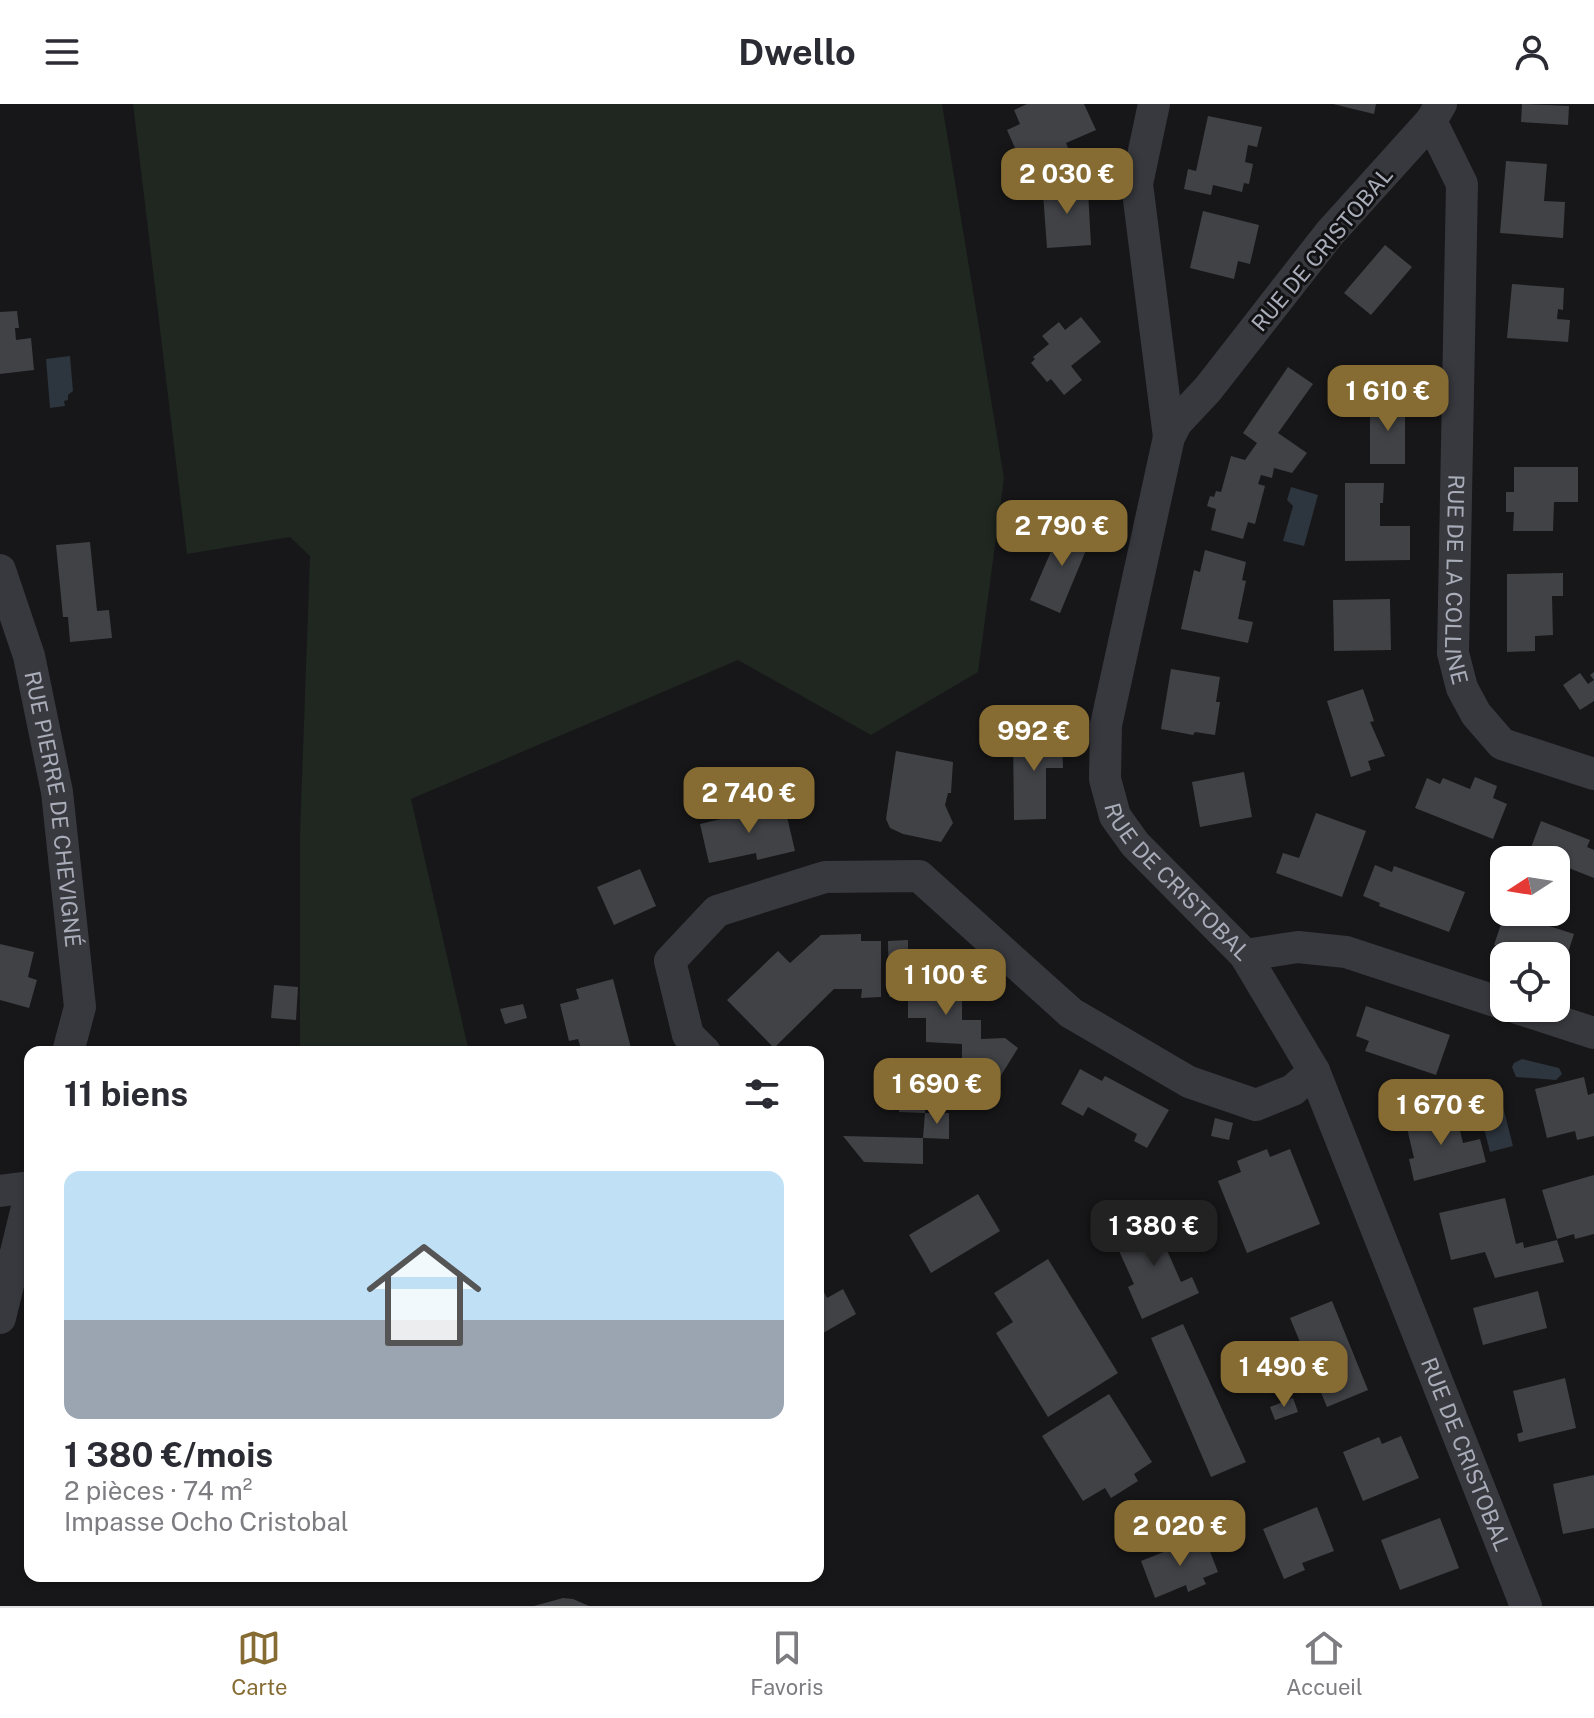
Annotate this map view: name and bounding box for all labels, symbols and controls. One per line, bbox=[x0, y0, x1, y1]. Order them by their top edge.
icon: menu bbox=[40, 30, 84, 74]
icon: person bbox=[1510, 30, 1554, 74]
text: Dwello bbox=[738, 31, 856, 73]
pin: 2 030 € bbox=[993, 148, 1141, 216]
text: 2 030 € bbox=[1019, 158, 1115, 189]
street label: RUE DE CRISTOBAL bbox=[1246, 162, 1398, 336]
pin: 1 610 € bbox=[1314, 365, 1462, 433]
text: 1 610 € bbox=[1346, 375, 1430, 406]
street label: RUE DE LA COLLINE bbox=[1440, 474, 1474, 687]
pin: 2 790 € bbox=[988, 500, 1136, 568]
text: 2 790 € bbox=[1014, 510, 1110, 541]
street label: RUE PIERRE DE CHEVIGNÉ bbox=[19, 669, 87, 948]
pin: 992 € bbox=[978, 705, 1090, 773]
text: 992 € bbox=[997, 715, 1071, 746]
pin: 2 740 € bbox=[675, 767, 823, 835]
text: 2 740 € bbox=[702, 777, 796, 808]
street label: RUE DE CRISTOBAL bbox=[1099, 800, 1256, 966]
north arrow bbox=[1490, 846, 1570, 926]
map controls bbox=[1490, 846, 1570, 1022]
button: locate bbox=[1490, 942, 1570, 1022]
pin: 1 100 € bbox=[872, 949, 1020, 1017]
text: 1 100 € bbox=[904, 959, 988, 990]
pin: 1 690 € bbox=[863, 1058, 1011, 1126]
text: 1 690 € bbox=[892, 1068, 982, 1099]
icon: filters bbox=[740, 1072, 784, 1116]
text: 11 biens bbox=[64, 1074, 188, 1114]
pin: 1 670 € bbox=[1367, 1079, 1515, 1147]
text: 1 670 € bbox=[1396, 1089, 1486, 1120]
pin: 1 380 € bbox=[1080, 1200, 1228, 1268]
text: 1 380 € bbox=[1108, 1210, 1200, 1241]
icon: home bbox=[352, 1223, 496, 1367]
pin: 1 490 € bbox=[1210, 1341, 1358, 1409]
text: 1 490 € bbox=[1239, 1351, 1329, 1382]
street label: RUE DE CRISTOBAL bbox=[1416, 1354, 1516, 1555]
text: 1 380 €/mois bbox=[64, 1435, 273, 1475]
text: 2 pièces · 74 m² bbox=[64, 1475, 252, 1506]
pin: 2 020 € bbox=[1106, 1500, 1254, 1568]
text: Impasse Ocho Cristobal bbox=[64, 1506, 349, 1537]
text: 2 020 € bbox=[1132, 1510, 1228, 1541]
tab: Carte bbox=[231, 1626, 288, 1700]
tab: Favoris bbox=[750, 1626, 823, 1700]
tab: Accueil bbox=[1286, 1626, 1363, 1700]

